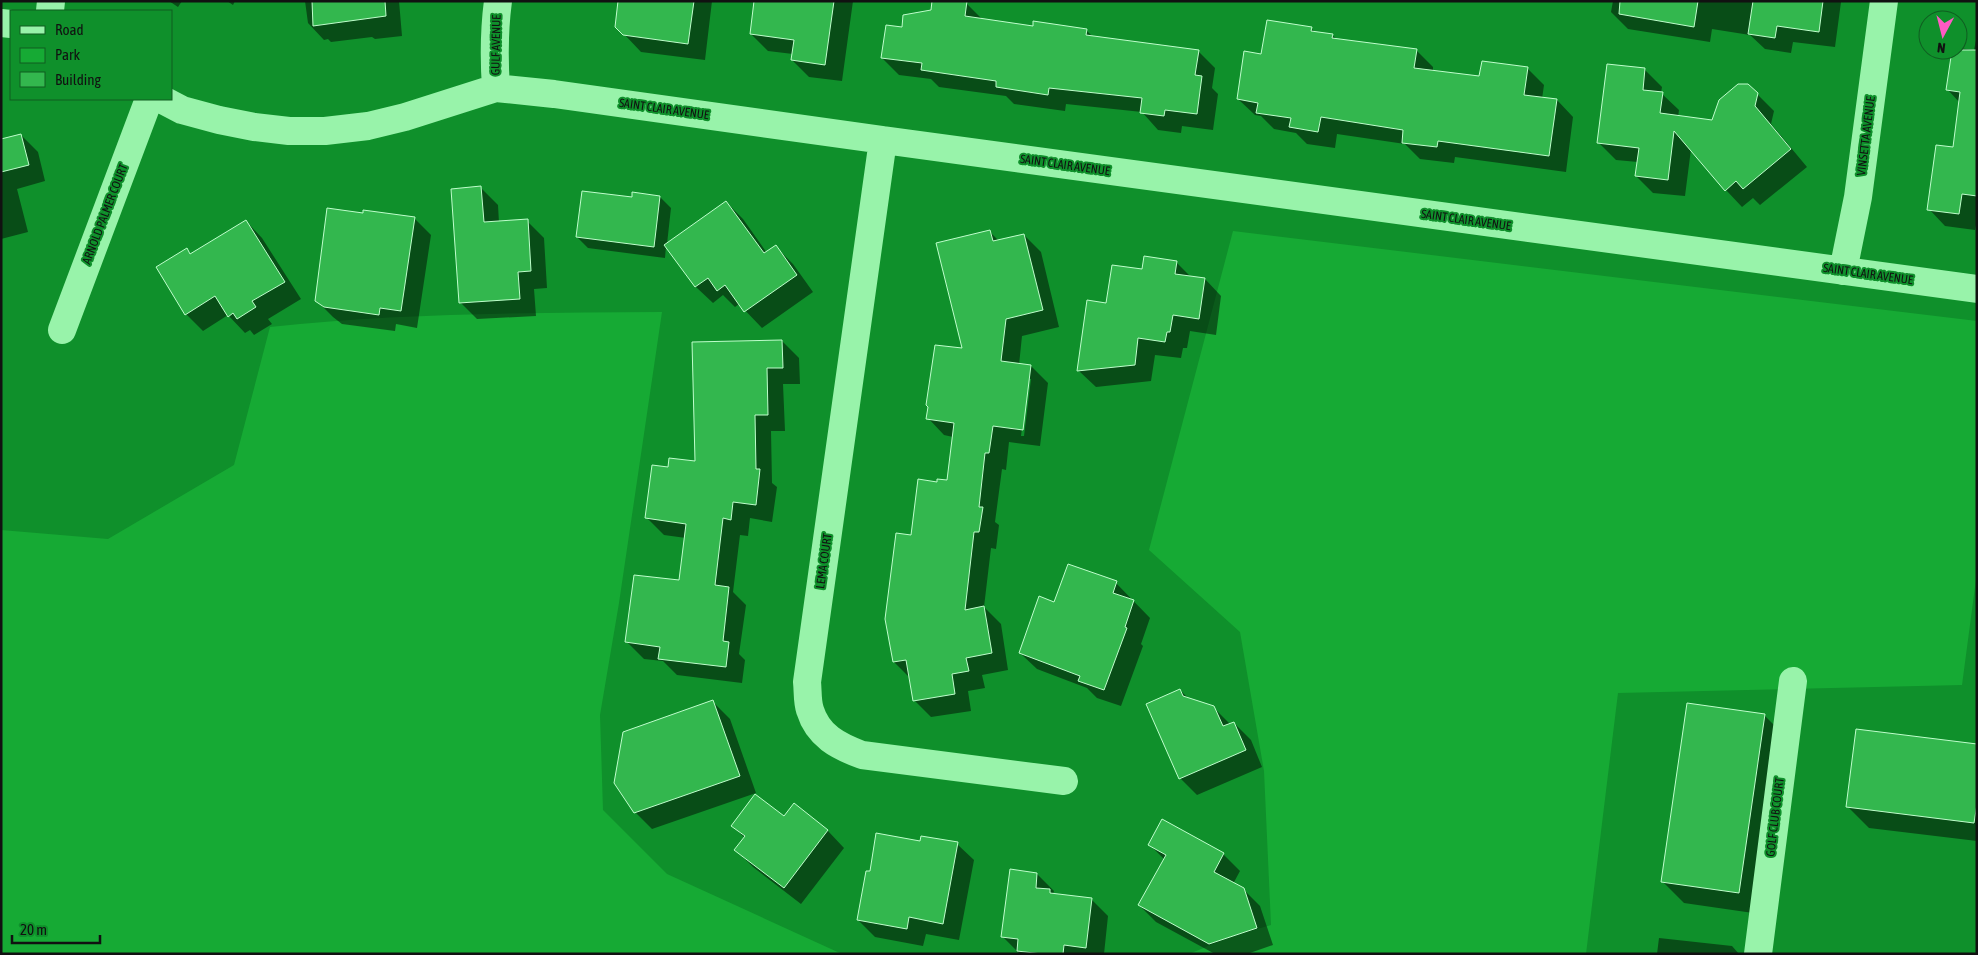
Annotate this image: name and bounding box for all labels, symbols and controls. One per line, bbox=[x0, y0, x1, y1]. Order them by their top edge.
legend bbox=[10, 10, 172, 100]
north arrow bbox=[1918, 10, 1968, 60]
street label: GULF AVENUE bbox=[488, 15, 504, 75]
text: Road bbox=[55, 21, 84, 38]
text: N bbox=[1936, 39, 1946, 56]
text: Park bbox=[55, 46, 80, 63]
text: Building bbox=[55, 71, 101, 88]
street label: SAINT CLAIR AVENUE bbox=[618, 96, 710, 122]
street label: VINSETTA AVENUE bbox=[1854, 96, 1878, 176]
street label: SAINT CLAIR AVENUE bbox=[1019, 152, 1111, 178]
street label: ARNOLD PALMER COURT bbox=[79, 161, 131, 266]
street label: SAINT CLAIR AVENUE bbox=[1420, 207, 1512, 233]
street label: SAINT CLAIR AVENUE bbox=[1822, 261, 1914, 287]
street label: LEMA COURT bbox=[813, 532, 835, 590]
street label: GOLF CLUB COURT bbox=[1763, 776, 1787, 857]
scale bar bbox=[12, 912, 100, 944]
text: 20 m bbox=[20, 921, 47, 938]

